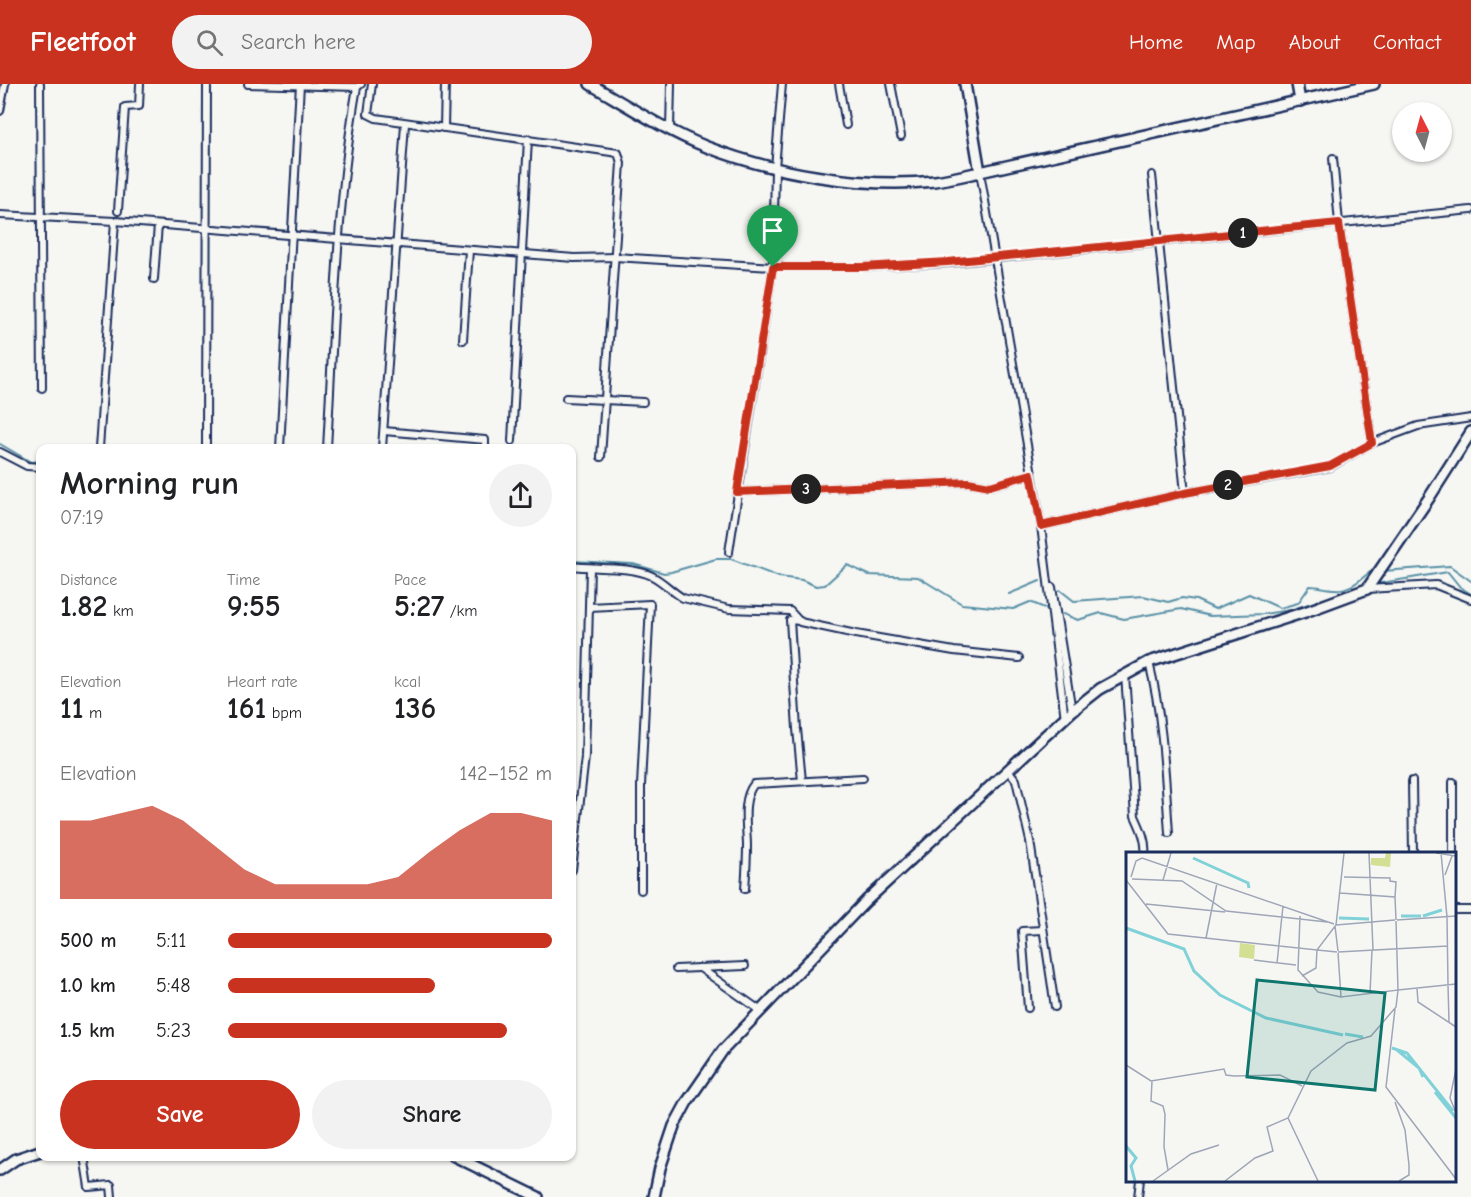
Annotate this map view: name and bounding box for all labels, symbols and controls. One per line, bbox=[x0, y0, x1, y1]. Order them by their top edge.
search box bbox=[172, 15, 592, 69]
text: Fleetfoot bbox=[30, 26, 136, 58]
icon: search bbox=[193, 26, 226, 59]
text: Search here bbox=[241, 29, 356, 55]
text: Home bbox=[1129, 30, 1183, 54]
text: Map bbox=[1216, 30, 1256, 54]
text: About bbox=[1289, 30, 1340, 54]
text: Contact bbox=[1373, 30, 1441, 54]
north arrow bbox=[1392, 102, 1452, 162]
map controls bbox=[1392, 102, 1452, 162]
pin bbox=[747, 205, 798, 267]
icon: arrive bbox=[756, 214, 789, 247]
pin: 1 bbox=[1228, 218, 1258, 248]
text: 1 bbox=[1240, 224, 1246, 242]
text: Morning run bbox=[60, 464, 239, 502]
button: share bbox=[489, 464, 552, 527]
pin: 2 bbox=[1213, 470, 1243, 500]
pin: 3 bbox=[791, 474, 821, 504]
text: 2 bbox=[1224, 476, 1232, 494]
text: 3 bbox=[802, 480, 810, 498]
text: 07:19 bbox=[60, 506, 104, 529]
text: Distance bbox=[60, 571, 117, 589]
text: Time bbox=[227, 571, 260, 589]
text: Pace bbox=[394, 571, 426, 589]
text: 1.82 bbox=[60, 589, 108, 624]
text: 9:55 bbox=[227, 589, 281, 624]
text: 5:27 bbox=[394, 589, 444, 624]
text: km bbox=[108, 602, 134, 620]
text: /km bbox=[444, 602, 478, 620]
text: Elevation bbox=[60, 673, 121, 691]
text: Heart rate bbox=[227, 673, 298, 691]
text: kcal bbox=[394, 673, 421, 691]
text: 11 bbox=[60, 691, 84, 726]
text: 161 bbox=[227, 691, 266, 726]
text: 136 bbox=[394, 691, 436, 726]
text: m bbox=[84, 704, 102, 722]
text: bpm bbox=[266, 704, 302, 722]
text: Elevation bbox=[60, 762, 137, 785]
text: 142–152 m bbox=[460, 762, 552, 785]
inset map bbox=[1126, 852, 1456, 1182]
text: 500 m bbox=[60, 929, 117, 952]
text: 5:11 bbox=[156, 929, 186, 952]
text: 1.0 km bbox=[60, 974, 116, 997]
text: 5:48 bbox=[156, 974, 190, 997]
text: 1.5 km bbox=[60, 1019, 115, 1042]
text: 5:23 bbox=[156, 1019, 191, 1042]
button: Save bbox=[60, 1080, 300, 1149]
button: Share bbox=[312, 1080, 552, 1149]

